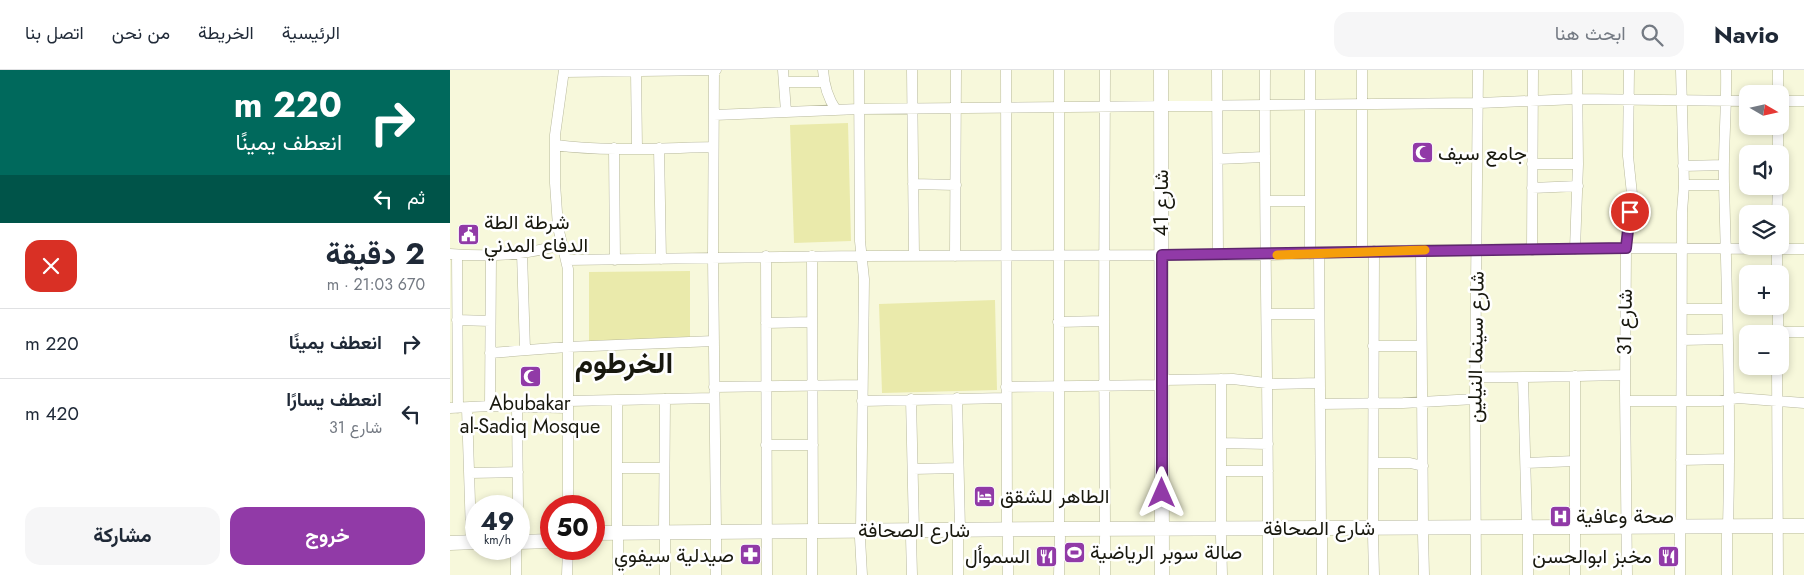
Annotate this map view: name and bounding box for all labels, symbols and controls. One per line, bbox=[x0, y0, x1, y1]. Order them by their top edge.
search box bbox=[1334, 12, 1684, 57]
text: Navio bbox=[1714, 17, 1779, 52]
text: اتصل بنا bbox=[25, 20, 84, 46]
text: من نحن bbox=[112, 20, 170, 46]
text: الخريطة bbox=[198, 20, 254, 46]
text: الرئيسية bbox=[282, 20, 340, 46]
text: ابحث هنا bbox=[1555, 20, 1626, 47]
icon: search bbox=[1638, 21, 1666, 49]
text: 220 m bbox=[234, 80, 342, 130]
north arrow bbox=[1739, 85, 1789, 135]
map controls bbox=[1739, 85, 1789, 375]
icon: right bbox=[360, 90, 425, 155]
text: انعطف يمينًا bbox=[236, 126, 342, 158]
place label: جامع سيف bbox=[1438, 139, 1527, 168]
mosque icon: جامع سيف bbox=[1410, 141, 1434, 165]
button: sound bbox=[1739, 145, 1789, 195]
street label: شارع 41 bbox=[1147, 170, 1176, 236]
text: ثم bbox=[407, 184, 425, 211]
icon: left bbox=[369, 185, 397, 213]
pin bbox=[1609, 191, 1651, 233]
icon: arrive bbox=[1616, 198, 1644, 226]
button: layers bbox=[1739, 205, 1789, 255]
place label: شرطة الطة الدفاع المدني bbox=[484, 208, 588, 262]
public building icon: شرطة الطة الدفاع المدني bbox=[456, 222, 480, 246]
text: 2 دقيقة bbox=[326, 232, 425, 275]
button: close bbox=[25, 240, 77, 292]
button: + bbox=[1739, 265, 1789, 315]
street label: شارع سينما النيلين bbox=[1460, 271, 1492, 423]
text: 670 m · 21:03 bbox=[327, 273, 425, 296]
street label: شارع 31 bbox=[1610, 289, 1640, 355]
button: − bbox=[1739, 325, 1789, 375]
text: انعطف يمينًا bbox=[289, 329, 382, 356]
text: 220 m bbox=[25, 330, 79, 357]
icon: right bbox=[397, 330, 425, 358]
district label: الخرطوم bbox=[575, 341, 673, 384]
mosque icon: Abubakar al-Sadiq Mosque bbox=[518, 365, 542, 389]
text: انعطف يسارًا bbox=[286, 386, 382, 413]
place label: Abubakar al-Sadiq Mosque bbox=[460, 389, 600, 441]
text: 420 m bbox=[25, 400, 79, 427]
icon: left bbox=[397, 400, 425, 428]
text: شارع 31 bbox=[329, 416, 382, 439]
position arrow bbox=[1135, 466, 1187, 518]
place label: الطاهر للشقق bbox=[1000, 482, 1109, 511]
hotel icon: الطاهر للشقق bbox=[972, 484, 996, 508]
speed limit sign: 50 bbox=[540, 495, 605, 560]
place label: صحة وعافية bbox=[1576, 502, 1674, 531]
text: 49 bbox=[480, 503, 515, 539]
hospital icon: صحة وعافية bbox=[1548, 504, 1572, 528]
button: مشاركة bbox=[25, 507, 220, 565]
button: خروج bbox=[230, 507, 425, 565]
street label: شارع الصحافة bbox=[1263, 514, 1375, 543]
street label: شارع الصحافة bbox=[858, 516, 970, 545]
text: km/h bbox=[484, 531, 511, 549]
place label: صالة سوبر الرياضية bbox=[1090, 538, 1242, 567]
sports icon: صالة سوبر الرياضية bbox=[1062, 540, 1086, 564]
place label: صيدلية سيفوي bbox=[614, 541, 734, 572]
place label: السموأل bbox=[965, 542, 1030, 571]
place label: مخبز ابوالحسن bbox=[1532, 542, 1652, 571]
pharmacy icon: صيدلية سيفوي bbox=[738, 543, 762, 567]
restaurant icon: السموأل bbox=[1034, 544, 1058, 568]
restaurant icon: مخبز ابوالحسن bbox=[1656, 544, 1680, 568]

